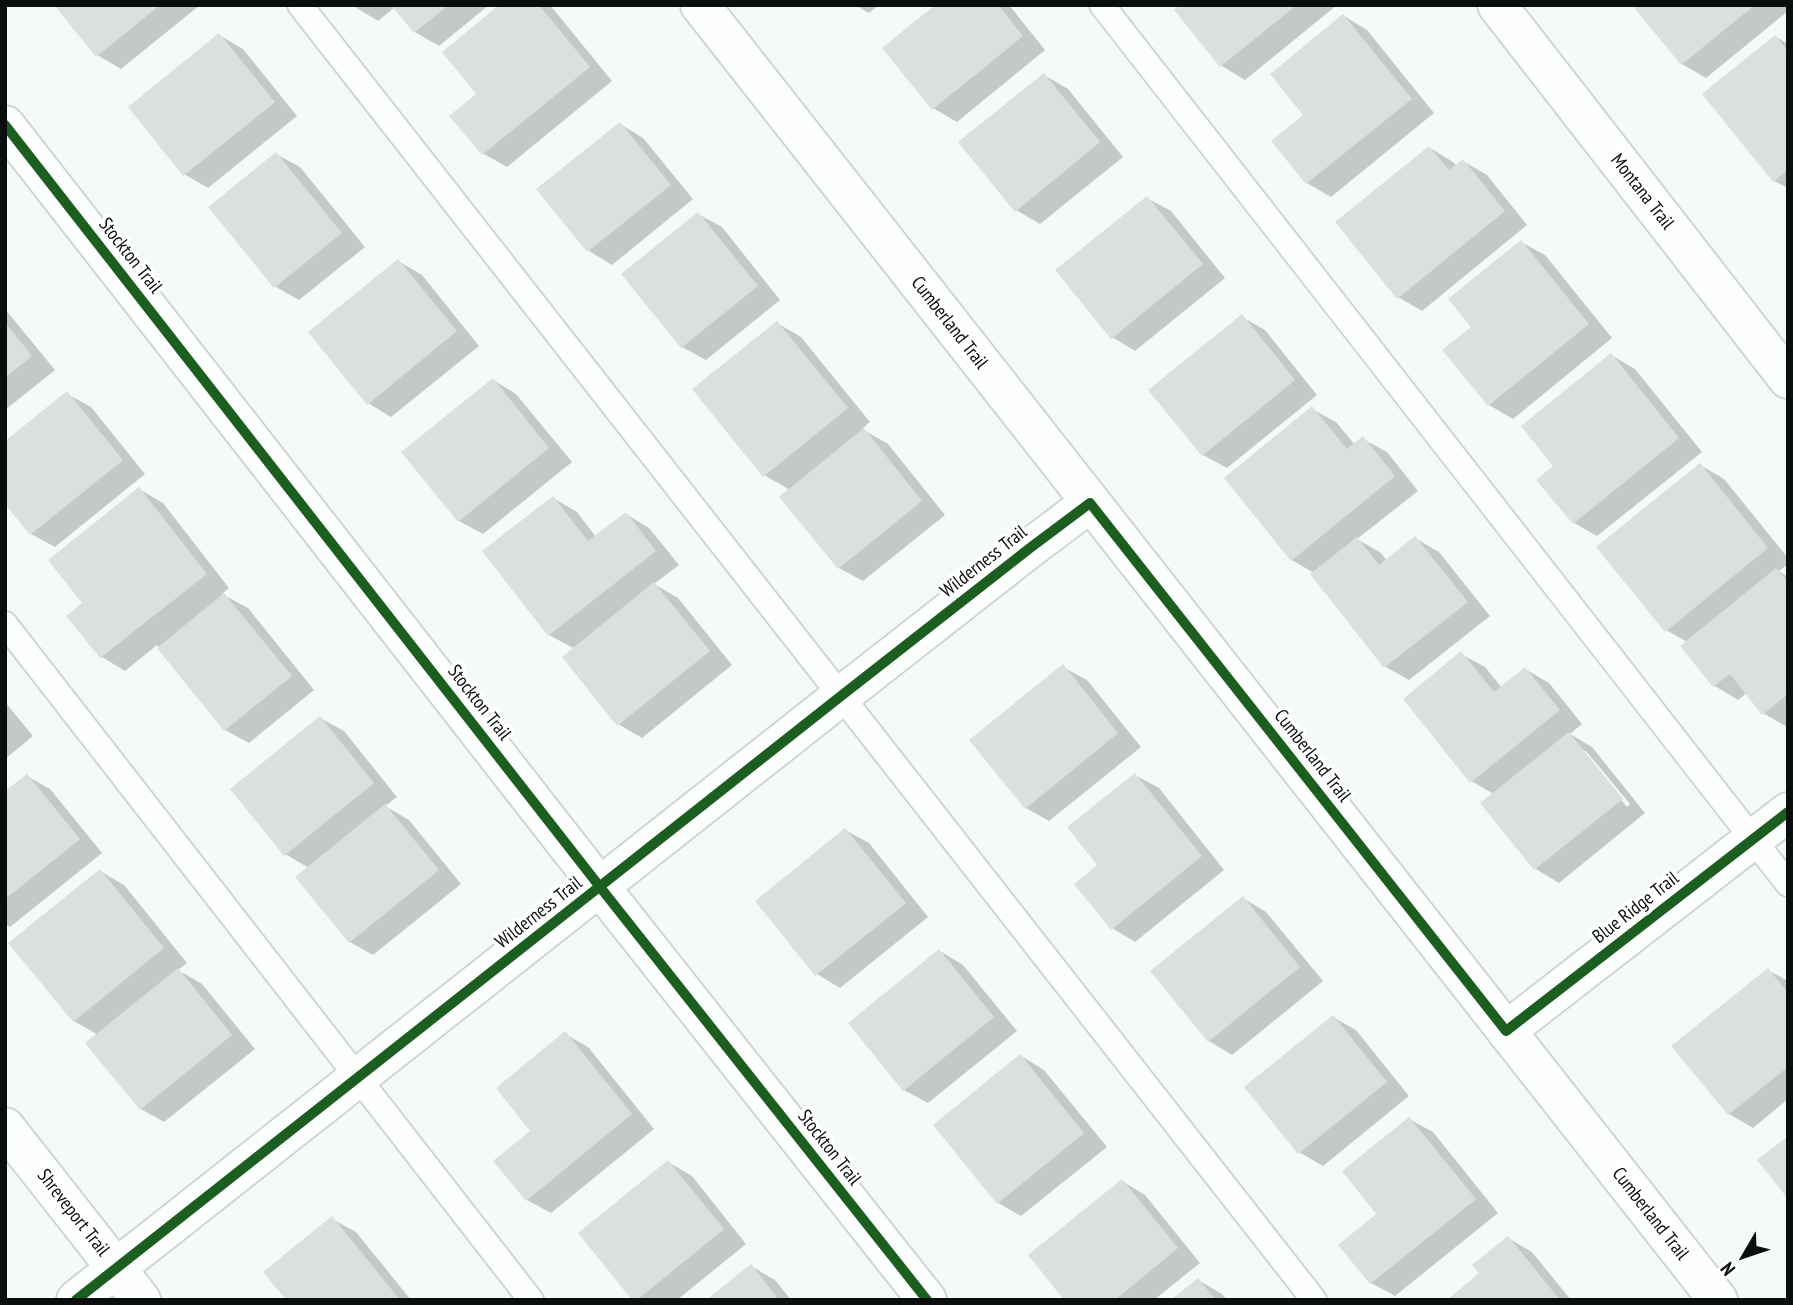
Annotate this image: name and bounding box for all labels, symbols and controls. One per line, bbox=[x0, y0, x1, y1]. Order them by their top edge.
street label: Montana Trail bbox=[1605, 150, 1679, 234]
street label: Stockton Trail bbox=[93, 214, 167, 298]
street label: Cumberland Trail bbox=[906, 272, 992, 374]
street label: Wilderness Trail bbox=[936, 521, 1032, 603]
street label: Stockton Trail bbox=[442, 661, 516, 745]
street label: Cumberland Trail bbox=[1269, 705, 1355, 807]
street label: Blue Ridge Trail bbox=[1588, 867, 1684, 949]
street label: Wilderness Trail bbox=[491, 872, 587, 954]
street label: Stockton Trail bbox=[792, 1106, 866, 1190]
street label: Cumberland Trail bbox=[1607, 1163, 1693, 1265]
street label: Shreveport Trail bbox=[32, 1165, 114, 1261]
north arrow bbox=[1709, 1221, 1779, 1291]
text: N bbox=[1715, 1258, 1740, 1281]

